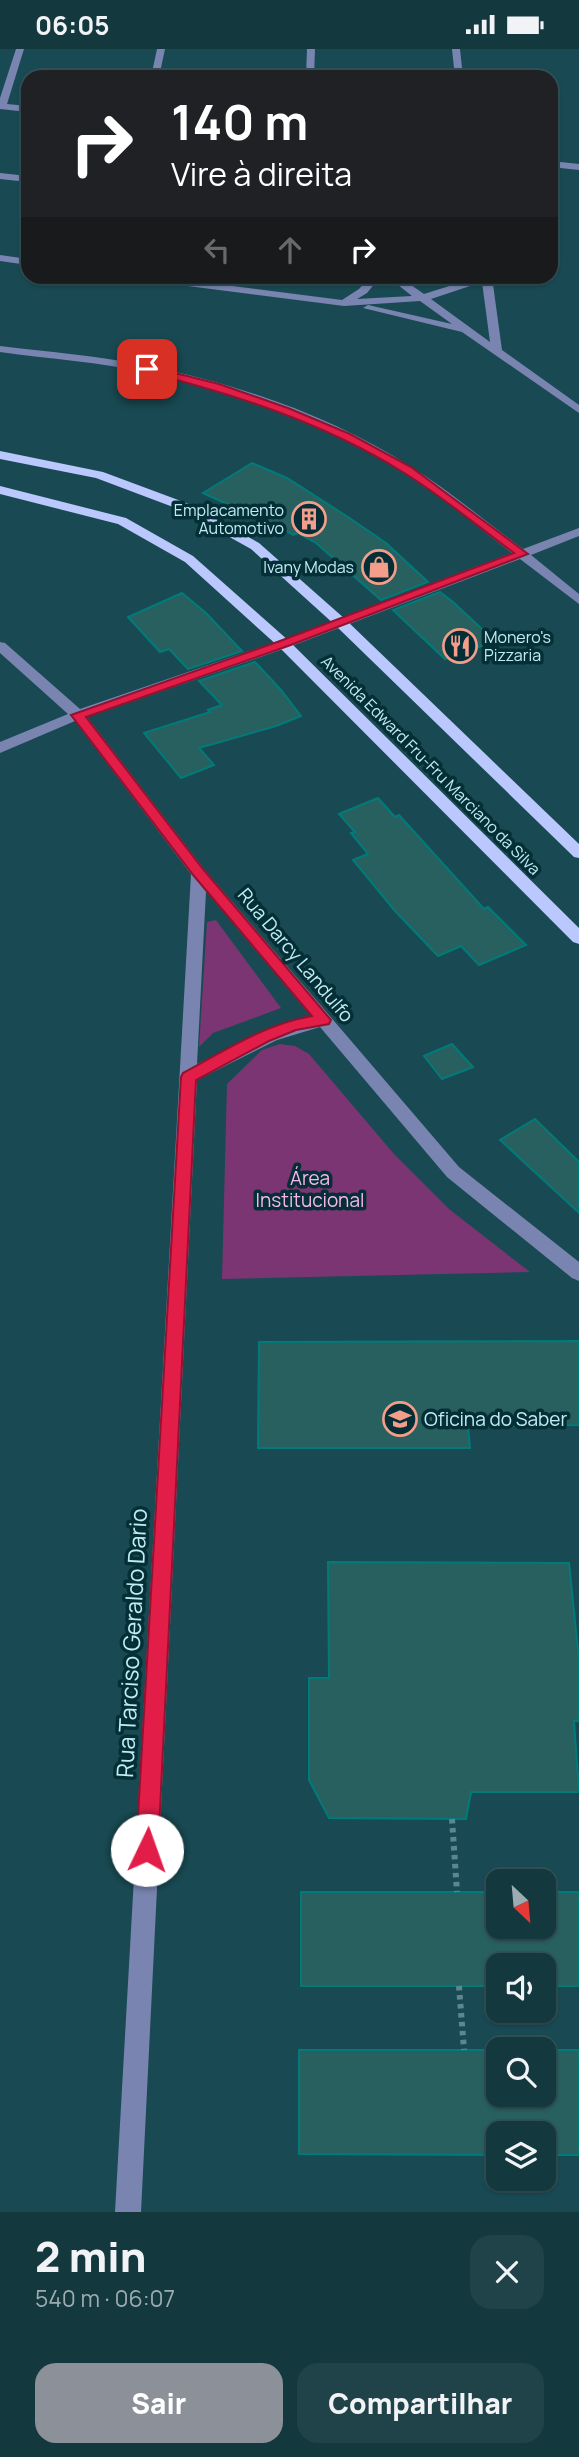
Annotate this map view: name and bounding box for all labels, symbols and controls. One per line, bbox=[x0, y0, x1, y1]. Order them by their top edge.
text: 06:05 bbox=[35, 7, 110, 43]
text: 140 m bbox=[171, 88, 308, 155]
icon: right bbox=[56, 98, 147, 189]
text: Vire à direita bbox=[171, 152, 352, 196]
icon: left bbox=[198, 231, 236, 269]
icon: ahead bbox=[271, 231, 309, 269]
icon: right bbox=[344, 231, 382, 269]
pin bbox=[117, 339, 177, 399]
icon: arrive bbox=[128, 350, 166, 388]
place label: Emplacamento Automotivo bbox=[174, 499, 284, 539]
building icon: Emplacamento Automotivo bbox=[290, 500, 328, 538]
shop icon: Ivany Modas bbox=[360, 548, 398, 586]
place label: Ivany Modas bbox=[263, 556, 354, 578]
place label: Monero's Pizzaria bbox=[484, 626, 551, 666]
restaurant icon: Monero's Pizzaria bbox=[441, 627, 479, 665]
street label: Avenida Edward Fru-Fru Marciano da Silva bbox=[316, 650, 546, 880]
street label: Rua Darcy Landulfo bbox=[232, 882, 360, 1028]
park label: Área Institucional bbox=[256, 1165, 364, 1213]
school or university icon: Oficina do Saber bbox=[381, 1400, 419, 1438]
place label: Oficina do Saber bbox=[424, 1406, 567, 1432]
street label: Rua Tarciso Geraldo Dario bbox=[108, 1508, 154, 1778]
position arrow bbox=[110, 1813, 184, 1887]
north arrow bbox=[486, 1869, 556, 1939]
map controls bbox=[486, 1869, 556, 2191]
button: sound bbox=[486, 1953, 556, 2023]
button: search bbox=[486, 2037, 556, 2107]
button: layers bbox=[486, 2121, 556, 2191]
text: 2 min bbox=[35, 2227, 146, 2285]
button: close bbox=[470, 2235, 544, 2309]
text: 540 m · 06:07 bbox=[35, 2282, 175, 2314]
button: Sair bbox=[35, 2363, 283, 2443]
button: Compartilhar bbox=[297, 2363, 544, 2443]

